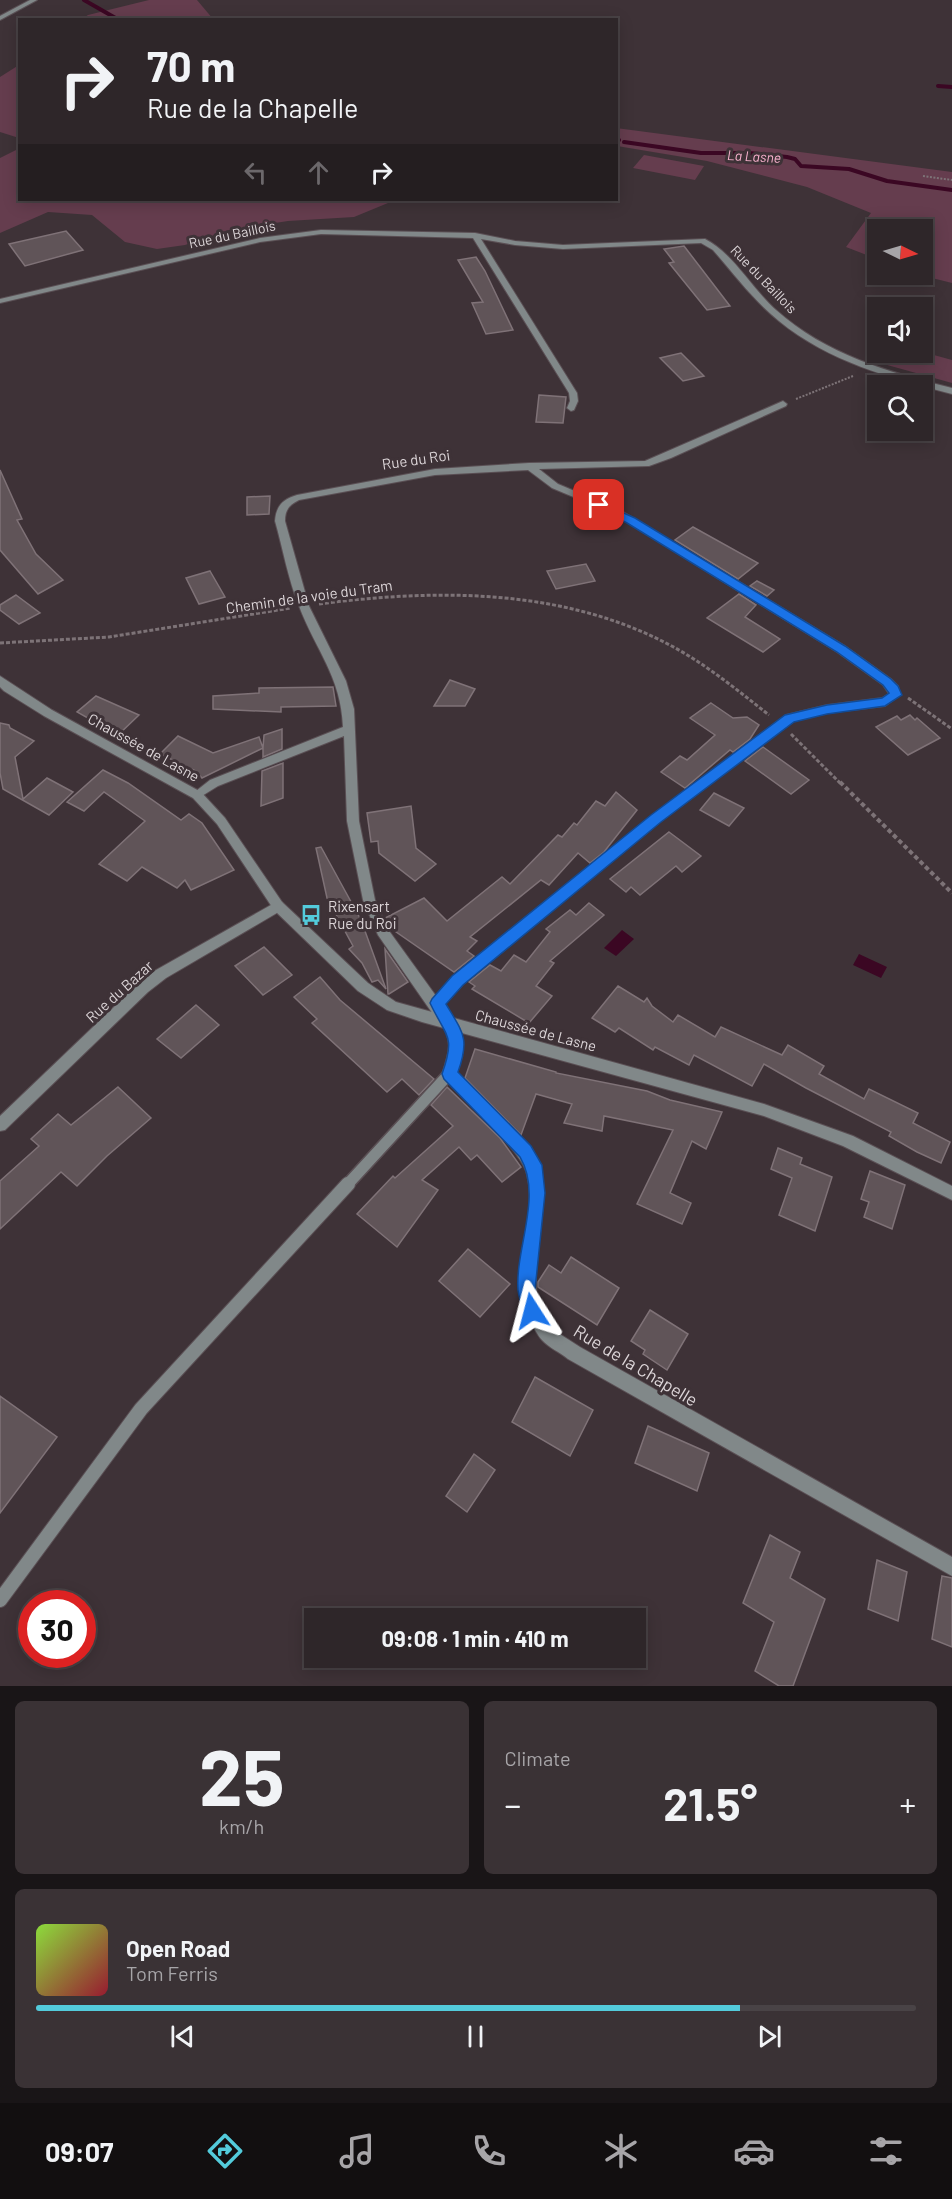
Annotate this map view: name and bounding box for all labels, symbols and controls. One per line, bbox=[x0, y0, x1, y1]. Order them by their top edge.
text: 70 m bbox=[147, 40, 235, 90]
icon: right bbox=[48, 42, 126, 120]
text: Rue de la Chapelle bbox=[147, 91, 358, 123]
water label: La Lasne bbox=[727, 146, 781, 166]
icon: left bbox=[239, 156, 272, 189]
icon: ahead bbox=[302, 156, 335, 189]
icon: right bbox=[365, 156, 398, 189]
street label: Rue du Baillois bbox=[187, 216, 277, 251]
north arrow bbox=[867, 219, 933, 285]
map controls bbox=[867, 219, 933, 441]
street label: Rue du Baillois bbox=[727, 241, 801, 317]
button: sound bbox=[867, 297, 933, 363]
button: search bbox=[867, 375, 933, 441]
street label: Rue du Roi bbox=[381, 445, 451, 473]
pin bbox=[573, 479, 624, 530]
icon: arrive bbox=[582, 488, 615, 521]
street label: Chemin de la voie du Tram bbox=[225, 575, 393, 617]
street label: Chaussée de Lasne bbox=[85, 709, 203, 785]
place label: Rixensart Rue du Roi bbox=[328, 897, 397, 932]
bus stop icon: Rixensart Rue du Roi bbox=[299, 903, 323, 927]
street label: Rue du Bazar bbox=[82, 956, 157, 1026]
street label: Chaussée de Lasne bbox=[473, 1005, 599, 1055]
position arrow bbox=[500, 1279, 564, 1343]
street label: Rue de la Chapelle bbox=[570, 1319, 702, 1411]
speed limit sign: 30 bbox=[18, 1590, 96, 1668]
text: 09:08 · 1 min · 410 m bbox=[381, 1625, 569, 1651]
text: 25 bbox=[199, 1728, 285, 1822]
text: Climate bbox=[505, 1746, 571, 1770]
text: 21.5° bbox=[663, 1776, 757, 1830]
text: − bbox=[505, 1784, 521, 1824]
text: + bbox=[900, 1784, 916, 1824]
text: km/h bbox=[219, 1814, 264, 1838]
text: Open Road bbox=[126, 1935, 230, 1961]
text: Tom Ferris bbox=[126, 1961, 218, 1985]
icon: previous bbox=[166, 2020, 199, 2053]
icon: pause bbox=[459, 2020, 492, 2053]
icon: next bbox=[753, 2020, 786, 2053]
icon: directions bbox=[204, 2130, 246, 2172]
icon: music bbox=[336, 2130, 378, 2172]
icon: phone bbox=[468, 2130, 510, 2172]
icon: climate bbox=[600, 2130, 642, 2172]
icon: car bbox=[733, 2130, 775, 2172]
icon: filters bbox=[865, 2130, 907, 2172]
text: 09:07 bbox=[45, 2135, 113, 2167]

